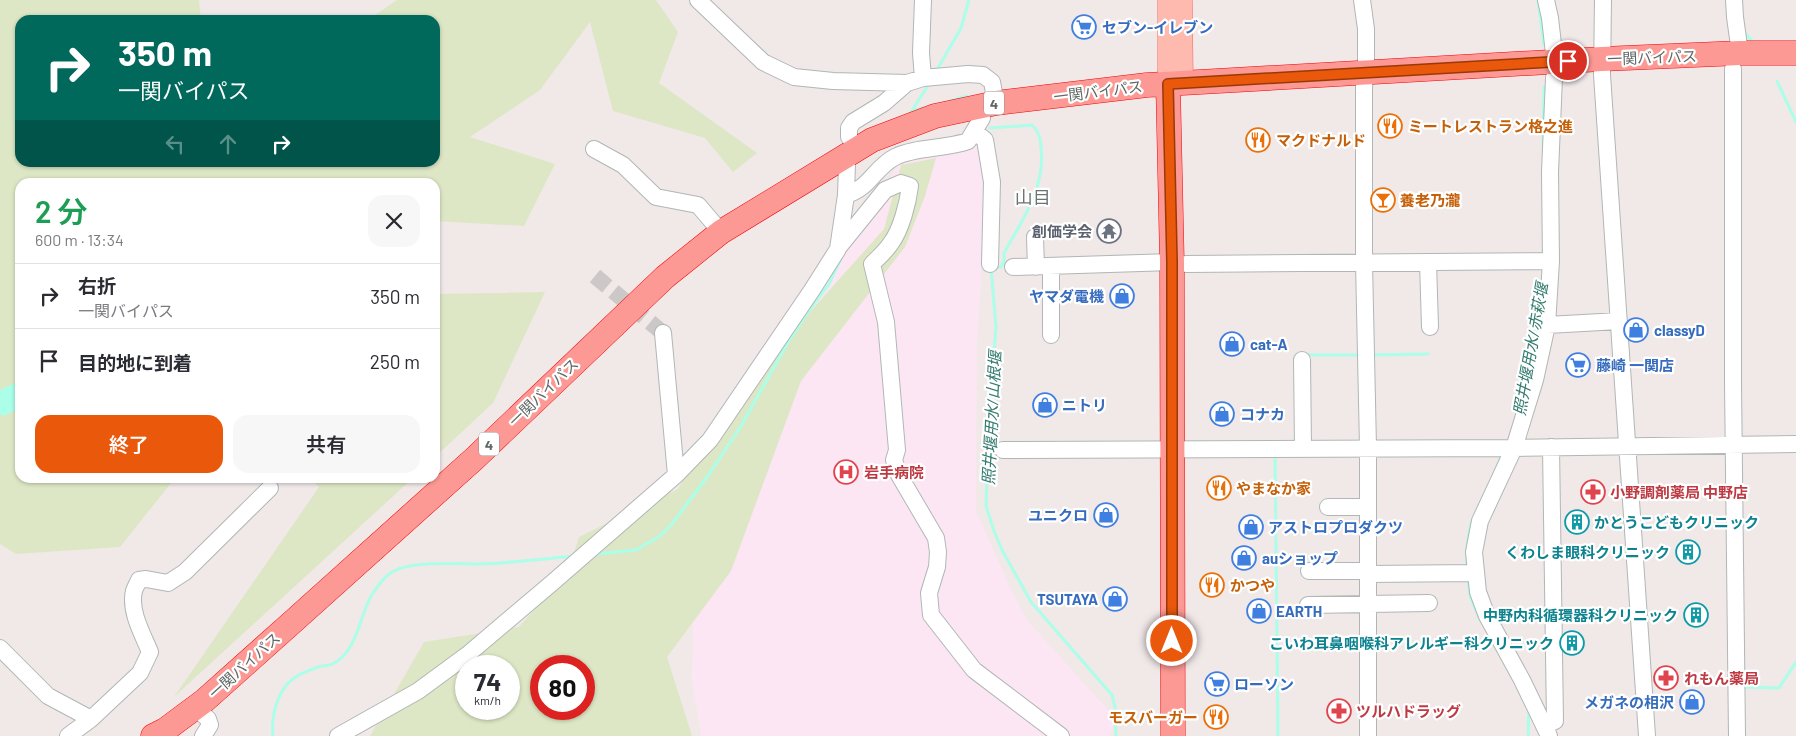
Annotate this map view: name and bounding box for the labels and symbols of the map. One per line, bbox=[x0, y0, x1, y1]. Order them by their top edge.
supermarket icon: セブン-イレブン bbox=[1071, 14, 1097, 40]
place label: セブン-イレブン bbox=[1102, 18, 1213, 36]
pin bbox=[1547, 40, 1589, 82]
street label: 一関バイパス bbox=[1607, 46, 1697, 68]
street label: 一関バイパス bbox=[1052, 77, 1144, 105]
road number: 4 bbox=[984, 92, 1004, 115]
restaurant icon: ミートレストラン格之進 bbox=[1377, 113, 1403, 139]
place label: ミートレストラン格之進 bbox=[1408, 117, 1573, 135]
restaurant icon: マクドナルド bbox=[1245, 127, 1271, 153]
place label: マクドナルド bbox=[1276, 131, 1366, 149]
district label: 山目 bbox=[1015, 186, 1051, 208]
bar icon: 養老乃瀧 bbox=[1370, 187, 1396, 213]
place label: 養老乃瀧 bbox=[1400, 191, 1460, 209]
temple icon: 創価学会 bbox=[1096, 218, 1122, 244]
place label: 創価学会 bbox=[1032, 222, 1092, 240]
water label: 照井堰用水/赤萩堰 bbox=[1509, 278, 1552, 417]
shop icon: ヤマダ電機 bbox=[1109, 283, 1135, 309]
place label: ヤマダ電機 bbox=[1029, 287, 1104, 305]
shop icon: classyD bbox=[1623, 317, 1649, 343]
place label: classyD bbox=[1654, 321, 1705, 339]
shop icon: cat-A bbox=[1219, 331, 1245, 357]
place label: cat-A bbox=[1250, 335, 1288, 353]
water label: 照井堰用水/山根堰 bbox=[978, 348, 1004, 486]
supermarket icon: 藤崎 一関店 bbox=[1565, 352, 1591, 378]
street label: 一関バイパス bbox=[504, 354, 582, 430]
place label: 藤崎 一関店 bbox=[1596, 356, 1674, 374]
shop icon: ニトリ bbox=[1032, 392, 1058, 418]
place label: ニトリ bbox=[1062, 396, 1107, 414]
shop icon: コナカ bbox=[1209, 401, 1235, 427]
place label: コナカ bbox=[1240, 405, 1285, 423]
road number: 4 bbox=[479, 432, 499, 456]
hospital icon: 岩手病院 bbox=[833, 459, 859, 485]
place label: 岩手病院 bbox=[864, 463, 924, 481]
restaurant icon: やまなか家 bbox=[1206, 475, 1232, 501]
place label: やまなか家 bbox=[1236, 479, 1311, 497]
pharmacy icon: 小野調剤薬局 中野店 bbox=[1580, 479, 1606, 505]
place label: 小野調剤薬局 中野店 bbox=[1610, 483, 1748, 501]
shop icon: ユニクロ bbox=[1093, 502, 1119, 528]
place label: ユニクロ bbox=[1028, 506, 1088, 524]
building icon: かとうこどもクリニック bbox=[1564, 509, 1590, 535]
place label: かとうこどもクリニック bbox=[1594, 513, 1759, 531]
shop icon: アストロプロダクツ bbox=[1238, 514, 1264, 540]
place label: アストロプロダクツ bbox=[1268, 518, 1403, 536]
building icon: くわしま眼科クリニック bbox=[1675, 539, 1701, 565]
place label: くわしま眼科クリニック bbox=[1505, 543, 1670, 561]
shop icon: auショップ bbox=[1231, 545, 1257, 571]
place label: auショップ bbox=[1262, 549, 1338, 567]
restaurant icon: かつや bbox=[1199, 572, 1225, 598]
place label: かつや bbox=[1230, 576, 1275, 594]
shop icon: TSUTAYA bbox=[1102, 586, 1128, 612]
place label: TSUTAYA bbox=[1037, 590, 1098, 608]
shop icon: EARTH bbox=[1246, 598, 1272, 624]
place label: EARTH bbox=[1276, 602, 1322, 620]
building icon: 中野内科循環器科クリニック bbox=[1683, 602, 1709, 628]
place label: 中野内科循環器科クリニック bbox=[1483, 606, 1678, 624]
position arrow bbox=[1145, 614, 1197, 666]
street label: 一関バイパス bbox=[205, 628, 283, 702]
building icon: こいわ耳鼻咽喉科アレルギー科クリニック bbox=[1559, 630, 1585, 656]
place label: こいわ耳鼻咽喉科アレルギー科クリニック bbox=[1269, 634, 1554, 652]
speed limit sign: 80 bbox=[530, 655, 595, 720]
pharmacy icon: れもん薬局 bbox=[1653, 665, 1679, 691]
place label: れもん薬局 bbox=[1684, 669, 1759, 687]
supermarket icon: ローソン bbox=[1204, 671, 1230, 697]
place label: ローソン bbox=[1234, 675, 1294, 693]
shop icon: メガネの相沢 bbox=[1679, 689, 1705, 715]
place label: メガネの相沢 bbox=[1584, 693, 1674, 711]
pharmacy icon: ツルハドラッグ bbox=[1326, 698, 1352, 724]
place label: ツルハドラッグ bbox=[1356, 702, 1461, 720]
restaurant icon: モスバーガー bbox=[1203, 704, 1229, 730]
place label: モスバーガー bbox=[1108, 708, 1198, 726]

